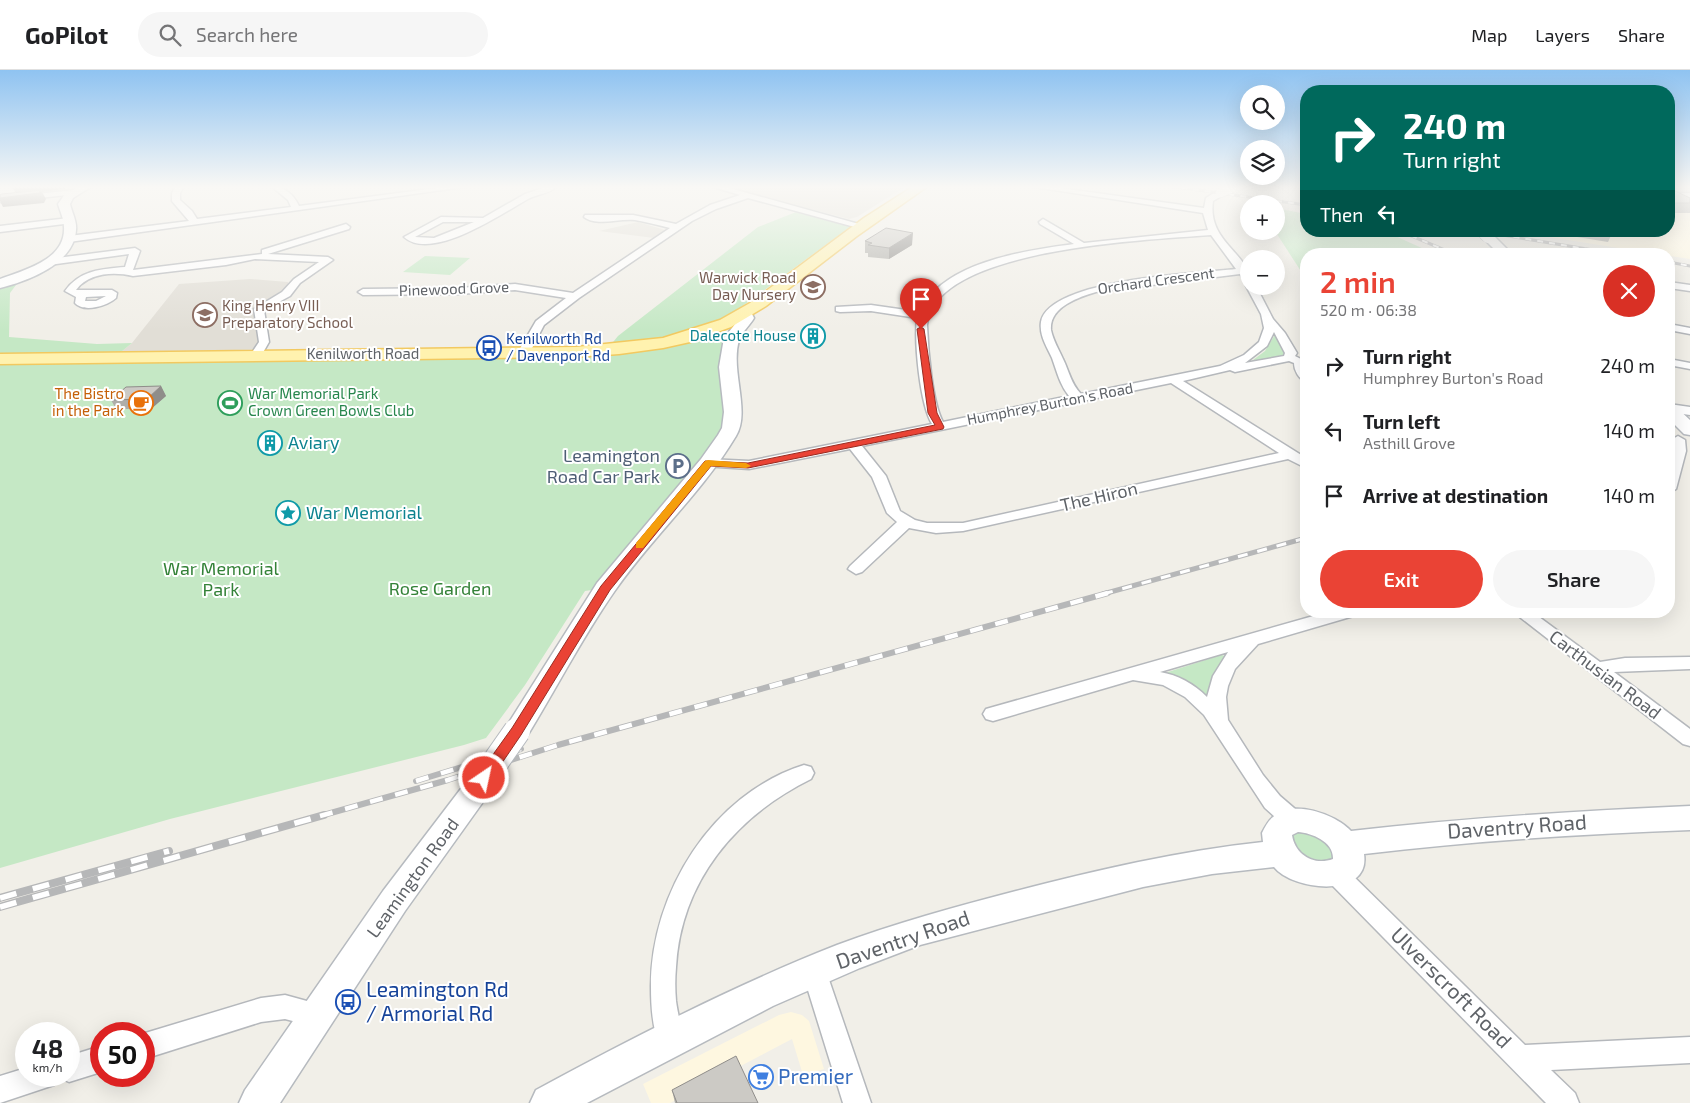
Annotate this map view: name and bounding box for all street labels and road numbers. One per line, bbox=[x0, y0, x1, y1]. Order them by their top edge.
street label: Orchard Crescent bbox=[1096, 263, 1216, 297]
street label: Pinewood Grove bbox=[399, 277, 509, 299]
street label: Kenilworth Road bbox=[307, 344, 419, 362]
street label: Humphrey Burton's Road bbox=[965, 378, 1135, 428]
street label: The Hiron bbox=[1058, 476, 1140, 516]
street label: Carthusian Road bbox=[1545, 625, 1666, 723]
street label: Daventry Road bbox=[1446, 808, 1588, 843]
street label: Leamington Road bbox=[361, 813, 463, 942]
street label: Daventry Road bbox=[832, 904, 973, 973]
street label: Ulverscroft Road bbox=[1386, 921, 1518, 1053]

